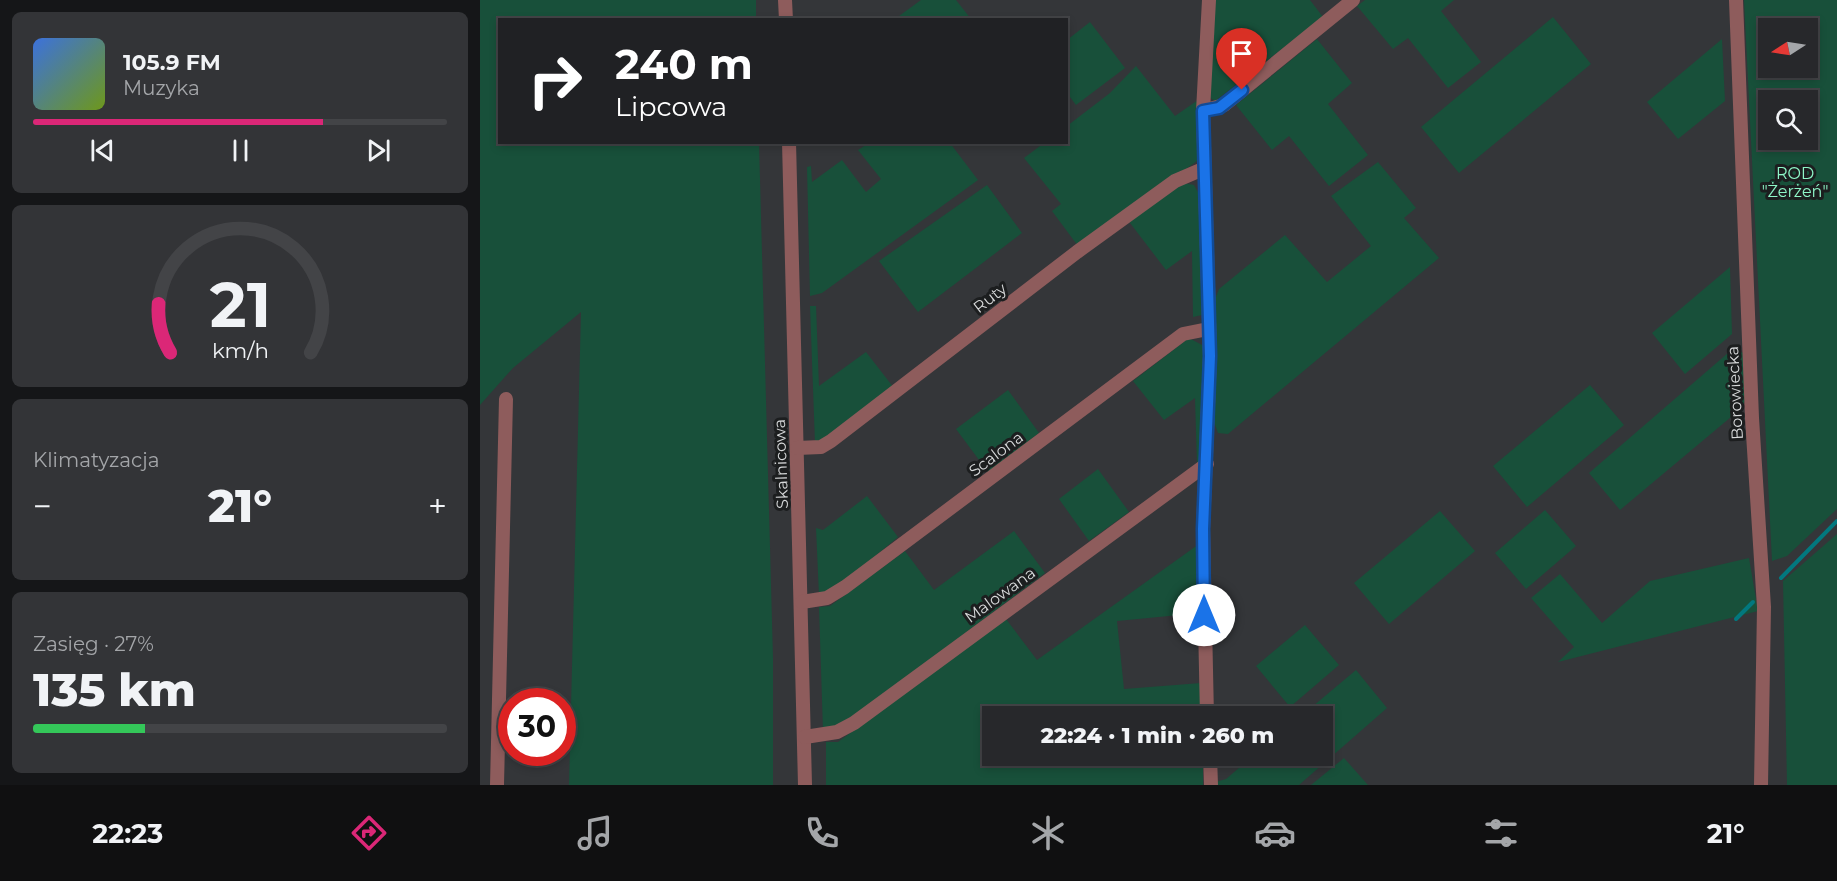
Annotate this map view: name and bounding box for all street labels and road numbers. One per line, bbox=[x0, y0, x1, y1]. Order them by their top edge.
street label: Ruty bbox=[970, 279, 1011, 317]
street label: Borowiecka bbox=[1723, 346, 1747, 440]
street label: Skalnicowa bbox=[770, 419, 792, 509]
street label: Scalona bbox=[965, 427, 1027, 481]
street label: Malowana bbox=[961, 563, 1039, 627]

